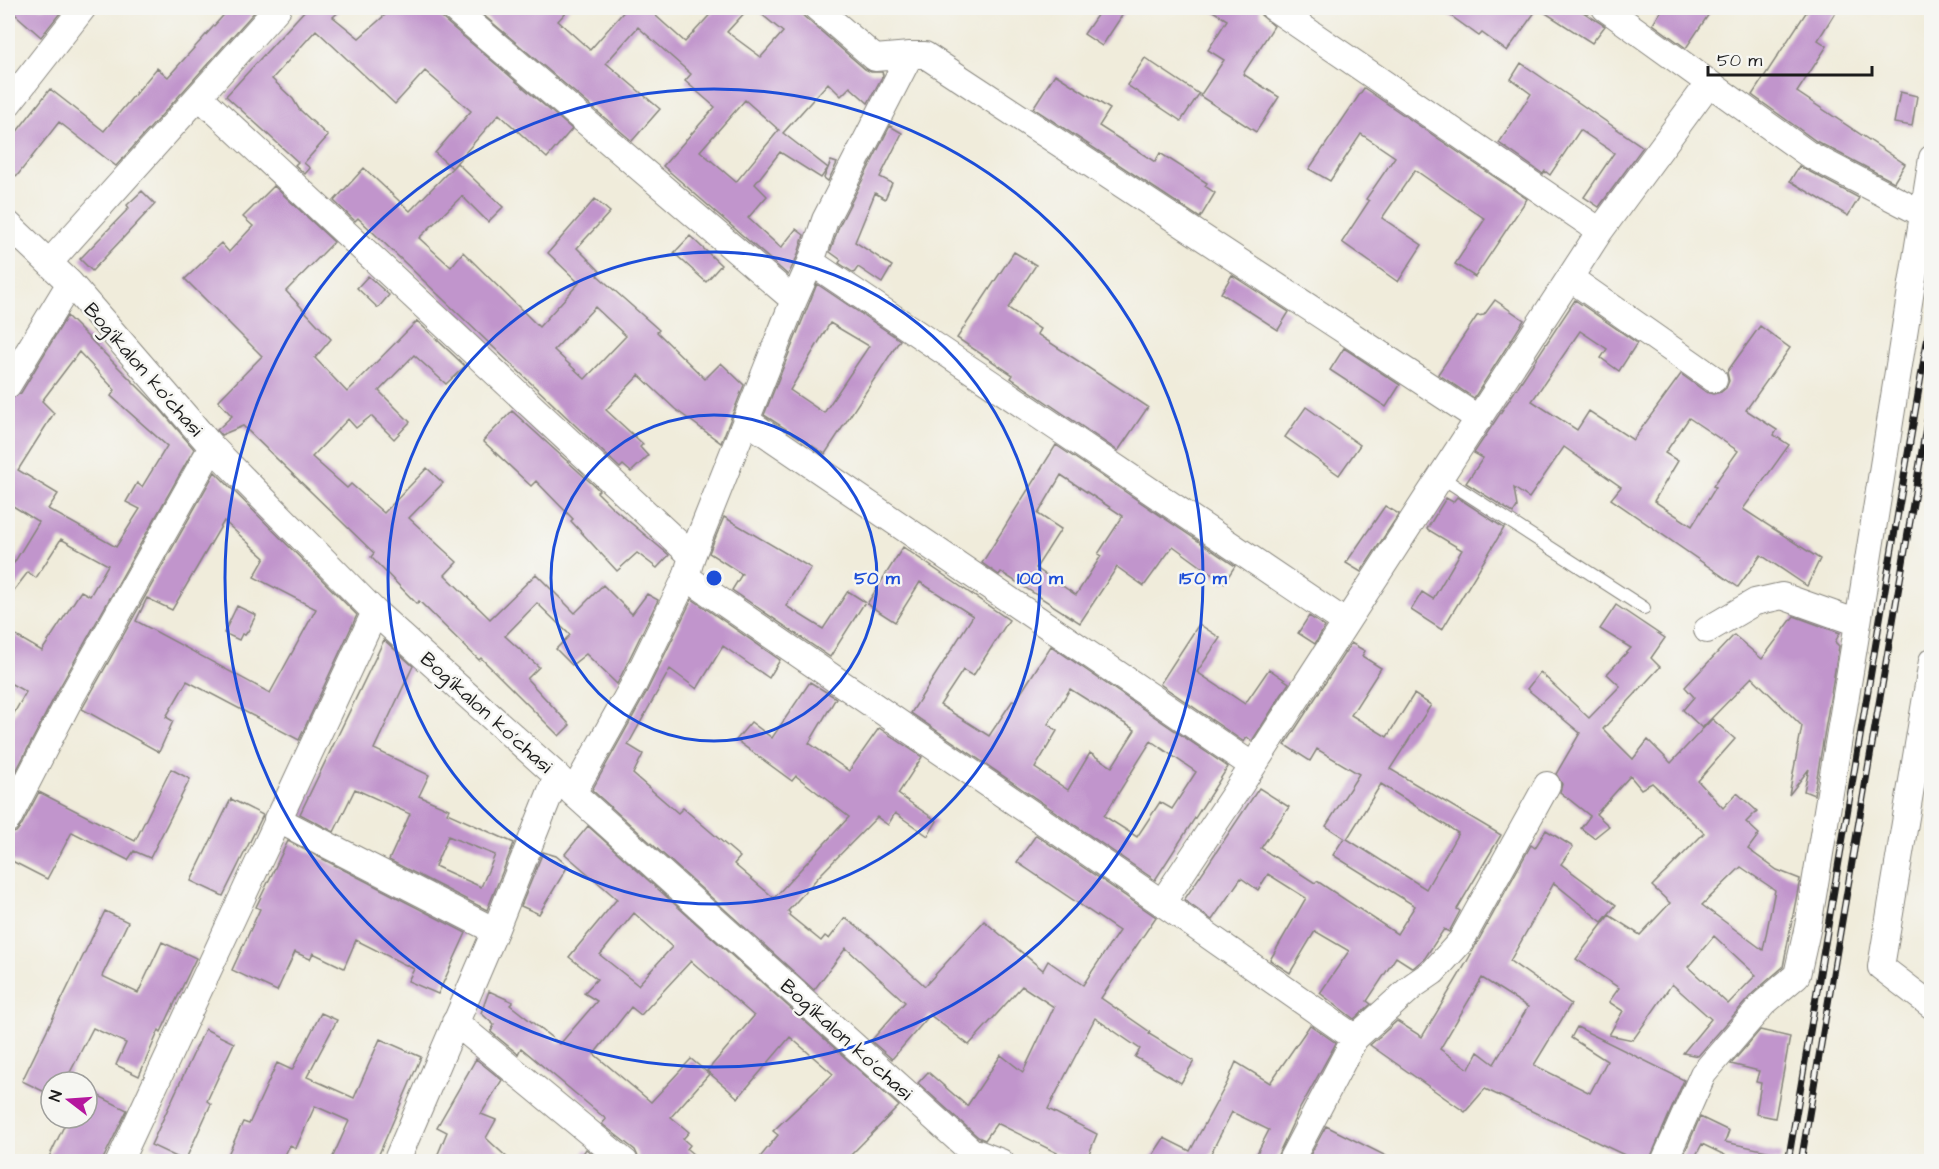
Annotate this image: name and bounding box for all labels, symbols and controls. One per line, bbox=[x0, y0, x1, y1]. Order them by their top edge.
scale bar bbox=[1708, 39, 1872, 77]
text: 50 m bbox=[1717, 48, 1762, 73]
street label: Bog'ikalon ko'chasi bbox=[76, 297, 209, 443]
text: 50 m bbox=[854, 566, 901, 591]
text: 100 m bbox=[1017, 566, 1064, 591]
text: 150 m bbox=[1179, 566, 1228, 591]
centre of rings bbox=[704, 568, 724, 588]
street label: Bog'ikalon ko'chasi bbox=[413, 646, 559, 781]
street label: Bog'ikalon ko'chasi bbox=[773, 973, 919, 1108]
north arrow bbox=[39, 1070, 99, 1130]
text: N bbox=[44, 1088, 68, 1104]

